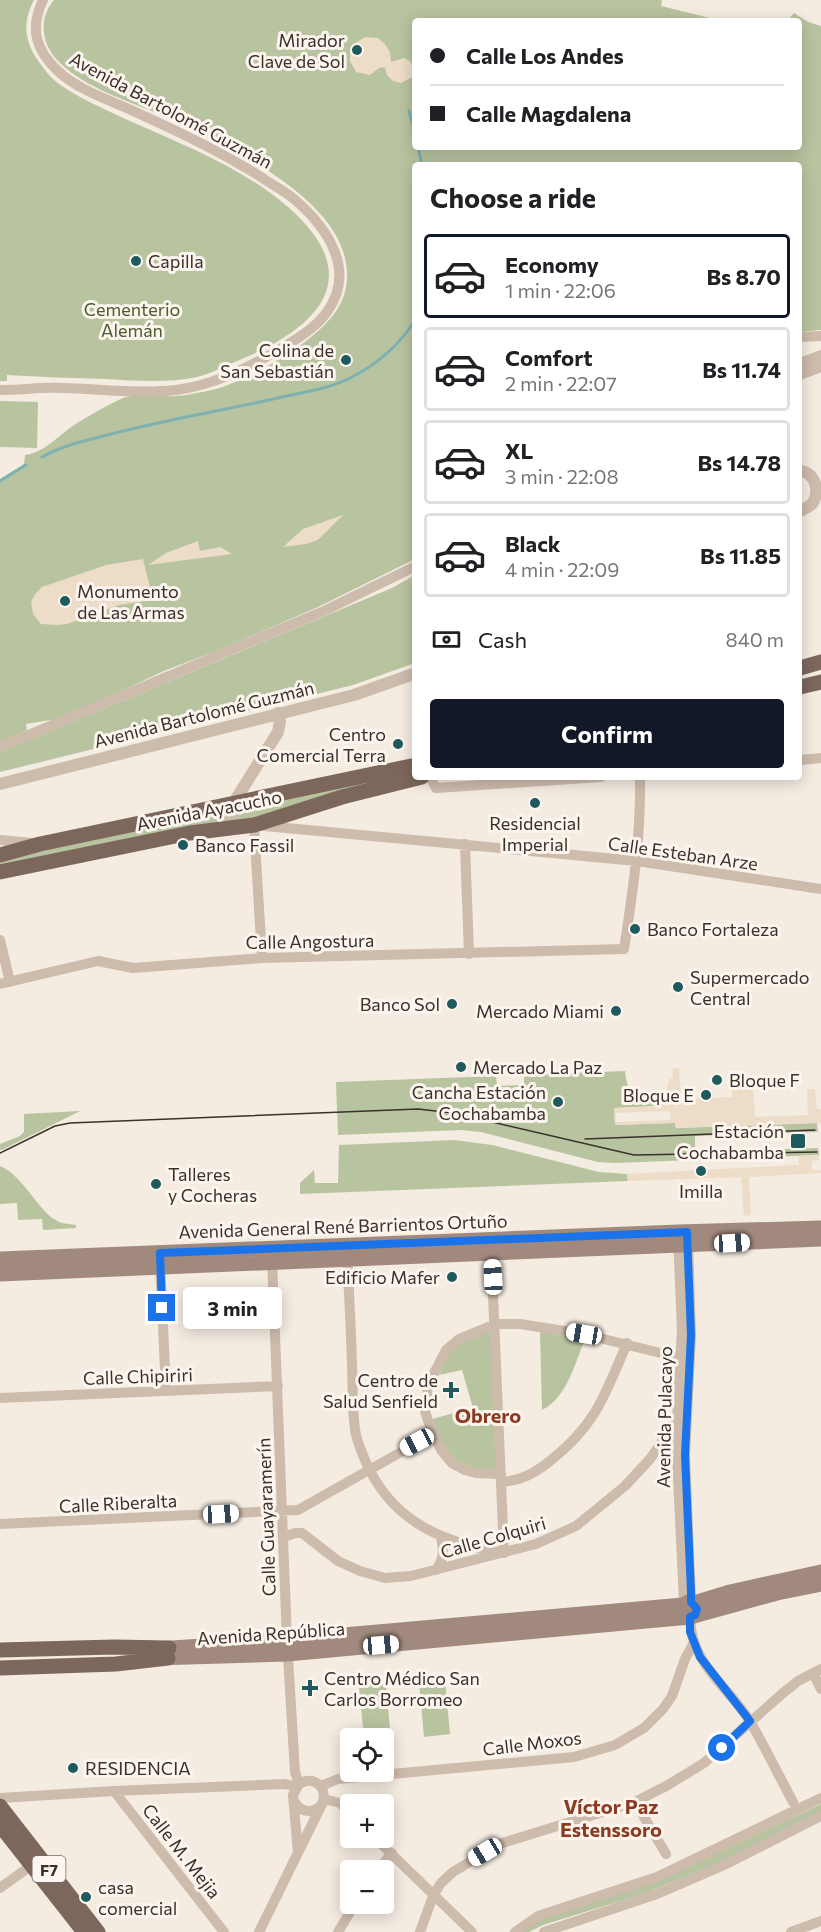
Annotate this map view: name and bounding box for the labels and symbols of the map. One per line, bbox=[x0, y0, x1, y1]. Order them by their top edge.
place label: Mirador Clave de Sol bbox=[248, 29, 345, 72]
marker: Mirador Clave de Sol bbox=[350, 43, 364, 57]
street label: Avenida Bartolomé Guzmán bbox=[66, 47, 276, 173]
place label: Capilla bbox=[148, 250, 204, 272]
marker: Capilla bbox=[129, 254, 143, 268]
park label: Cementerio Alemán bbox=[84, 298, 180, 341]
place label: Colina de San Sebastián bbox=[220, 339, 334, 382]
marker: Colina de San Sebastián bbox=[339, 353, 353, 367]
place label: Monumento de Las Armas bbox=[77, 580, 185, 623]
marker: Monumento de Las Armas bbox=[58, 594, 72, 608]
street label: Avenida Bartolomé Guzmán bbox=[92, 676, 316, 752]
place label: Centro Comercial Terra bbox=[257, 723, 386, 766]
marker: Centro Comercial Terra bbox=[391, 737, 405, 751]
street label: Avenida Ayacucho bbox=[134, 785, 284, 835]
marker: Residencial Imperial bbox=[528, 796, 542, 810]
place label: Residencial Imperial bbox=[489, 812, 581, 855]
street label: Calle Esteban Arze bbox=[607, 832, 759, 874]
place label: Banco Fassil bbox=[195, 834, 294, 856]
marker: Banco Fassil bbox=[176, 838, 190, 852]
place label: Banco Fortaleza bbox=[647, 918, 779, 940]
marker: Banco Fortaleza bbox=[628, 922, 642, 936]
street label: Calle Angostura bbox=[245, 929, 375, 953]
place label: Supermercado Central bbox=[690, 966, 810, 1009]
marker: Supermercado Central bbox=[671, 980, 685, 994]
place label: Banco Sol bbox=[360, 993, 440, 1015]
marker: Banco Sol bbox=[445, 997, 459, 1011]
place label: Mercado Miami bbox=[476, 1000, 604, 1022]
marker: Mercado Miami bbox=[609, 1004, 623, 1018]
place label: Mercado La Paz bbox=[473, 1056, 602, 1078]
marker: Mercado La Paz bbox=[454, 1060, 468, 1074]
place label: Bloque F bbox=[729, 1069, 800, 1091]
marker: Bloque F bbox=[710, 1073, 724, 1087]
place label: Cancha Estación Cochabamba bbox=[412, 1081, 546, 1124]
place label: Bloque E bbox=[623, 1084, 694, 1106]
marker: Bloque E bbox=[699, 1088, 713, 1102]
marker: Cancha Estación Cochabamba bbox=[551, 1095, 565, 1109]
place label: Estación Cochabamba bbox=[676, 1120, 784, 1163]
marker: Estación Cochabamba bbox=[789, 1132, 807, 1150]
place label: Talleres y Cocheras bbox=[168, 1163, 257, 1206]
marker: Imilla bbox=[694, 1164, 708, 1178]
marker: Talleres y Cocheras bbox=[149, 1177, 163, 1191]
place label: Imilla bbox=[679, 1180, 723, 1202]
street label: Avenida General René Barrientos Ortuño bbox=[178, 1209, 508, 1243]
car bbox=[714, 1233, 750, 1253]
car bbox=[483, 1259, 503, 1295]
place label: Edificio Mafer bbox=[325, 1266, 440, 1288]
marker: Edificio Mafer bbox=[445, 1270, 459, 1284]
callout: 3 min bbox=[183, 1287, 282, 1329]
route end bbox=[148, 1294, 175, 1321]
car bbox=[565, 1322, 603, 1346]
street label: Avenida Pulacayo bbox=[652, 1346, 676, 1488]
street label: Calle Chipiriri bbox=[83, 1363, 193, 1389]
place label: Centro de Salud Senfield bbox=[323, 1369, 438, 1412]
marker: Centro de Salud Senfield bbox=[442, 1381, 460, 1399]
district label: Obrero bbox=[455, 1403, 521, 1427]
car bbox=[397, 1426, 437, 1458]
street label: Calle Guayaramerín bbox=[252, 1437, 280, 1597]
street label: Calle Riberalta bbox=[58, 1489, 178, 1517]
car bbox=[203, 1504, 239, 1524]
street label: Calle Colquiri bbox=[438, 1511, 548, 1563]
street label: Avenida República bbox=[196, 1617, 346, 1649]
car bbox=[362, 1634, 400, 1656]
place label: Centro Médico San Carlos Borromeo bbox=[324, 1667, 480, 1710]
marker: Centro Médico San Carlos Borromeo bbox=[301, 1679, 319, 1697]
street label: Calle Moxos bbox=[481, 1726, 583, 1760]
route start bbox=[708, 1734, 735, 1761]
place label: RESIDENCIA bbox=[85, 1757, 191, 1779]
marker: RESIDENCIA bbox=[66, 1761, 80, 1775]
district label: Víctor Paz Estenssoro bbox=[560, 1794, 662, 1841]
street label: Calle M. Mejia bbox=[138, 1799, 226, 1903]
car bbox=[465, 1835, 505, 1869]
road number: F7 bbox=[32, 1856, 66, 1882]
place label: casa comercial bbox=[98, 1876, 177, 1919]
marker: casa comercial bbox=[79, 1890, 93, 1904]

